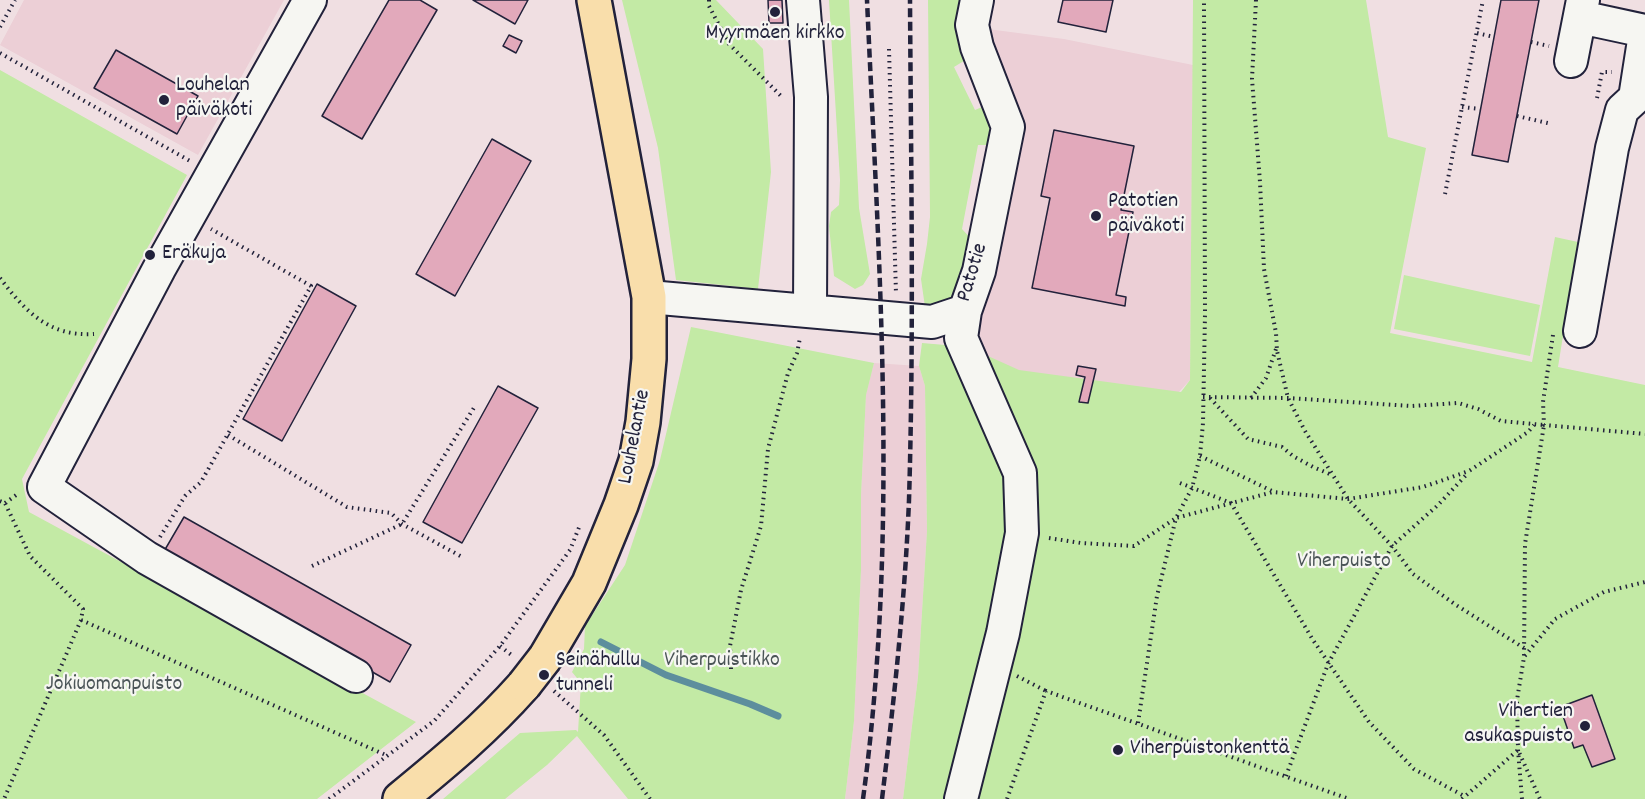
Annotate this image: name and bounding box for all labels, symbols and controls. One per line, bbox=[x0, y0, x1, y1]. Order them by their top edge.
marker: Myyrmäen kirkko bbox=[768, 5, 782, 19]
place label: Myyrmäen kirkko bbox=[706, 22, 844, 48]
place label: Louhelan päiväkoti bbox=[176, 74, 252, 125]
marker: Louhelan päiväkoti bbox=[157, 93, 171, 107]
place label: Patotien päiväkoti bbox=[1108, 190, 1184, 242]
marker: Patotien päiväkoti bbox=[1089, 209, 1103, 223]
street label: Patotie bbox=[953, 240, 995, 306]
place label: Eräkuja bbox=[162, 242, 226, 268]
marker: Eräkuja bbox=[143, 248, 157, 262]
street label: Louhelantie bbox=[614, 388, 658, 486]
park label: Viherpuisto bbox=[1297, 550, 1391, 576]
place label: Seinähullu tunneli bbox=[556, 649, 640, 700]
park label: Viherpuistikko bbox=[664, 649, 780, 675]
marker: Seinähullu tunneli bbox=[537, 668, 551, 682]
park label: Jokiuomanpuisto bbox=[46, 673, 182, 699]
place label: Vihertien asukaspuisto bbox=[1465, 700, 1573, 752]
marker: Vihertien asukaspuisto bbox=[1578, 719, 1592, 733]
place label: Viherpuistonkenttä bbox=[1130, 737, 1290, 763]
marker: Viherpuistonkenttä bbox=[1111, 743, 1125, 757]

